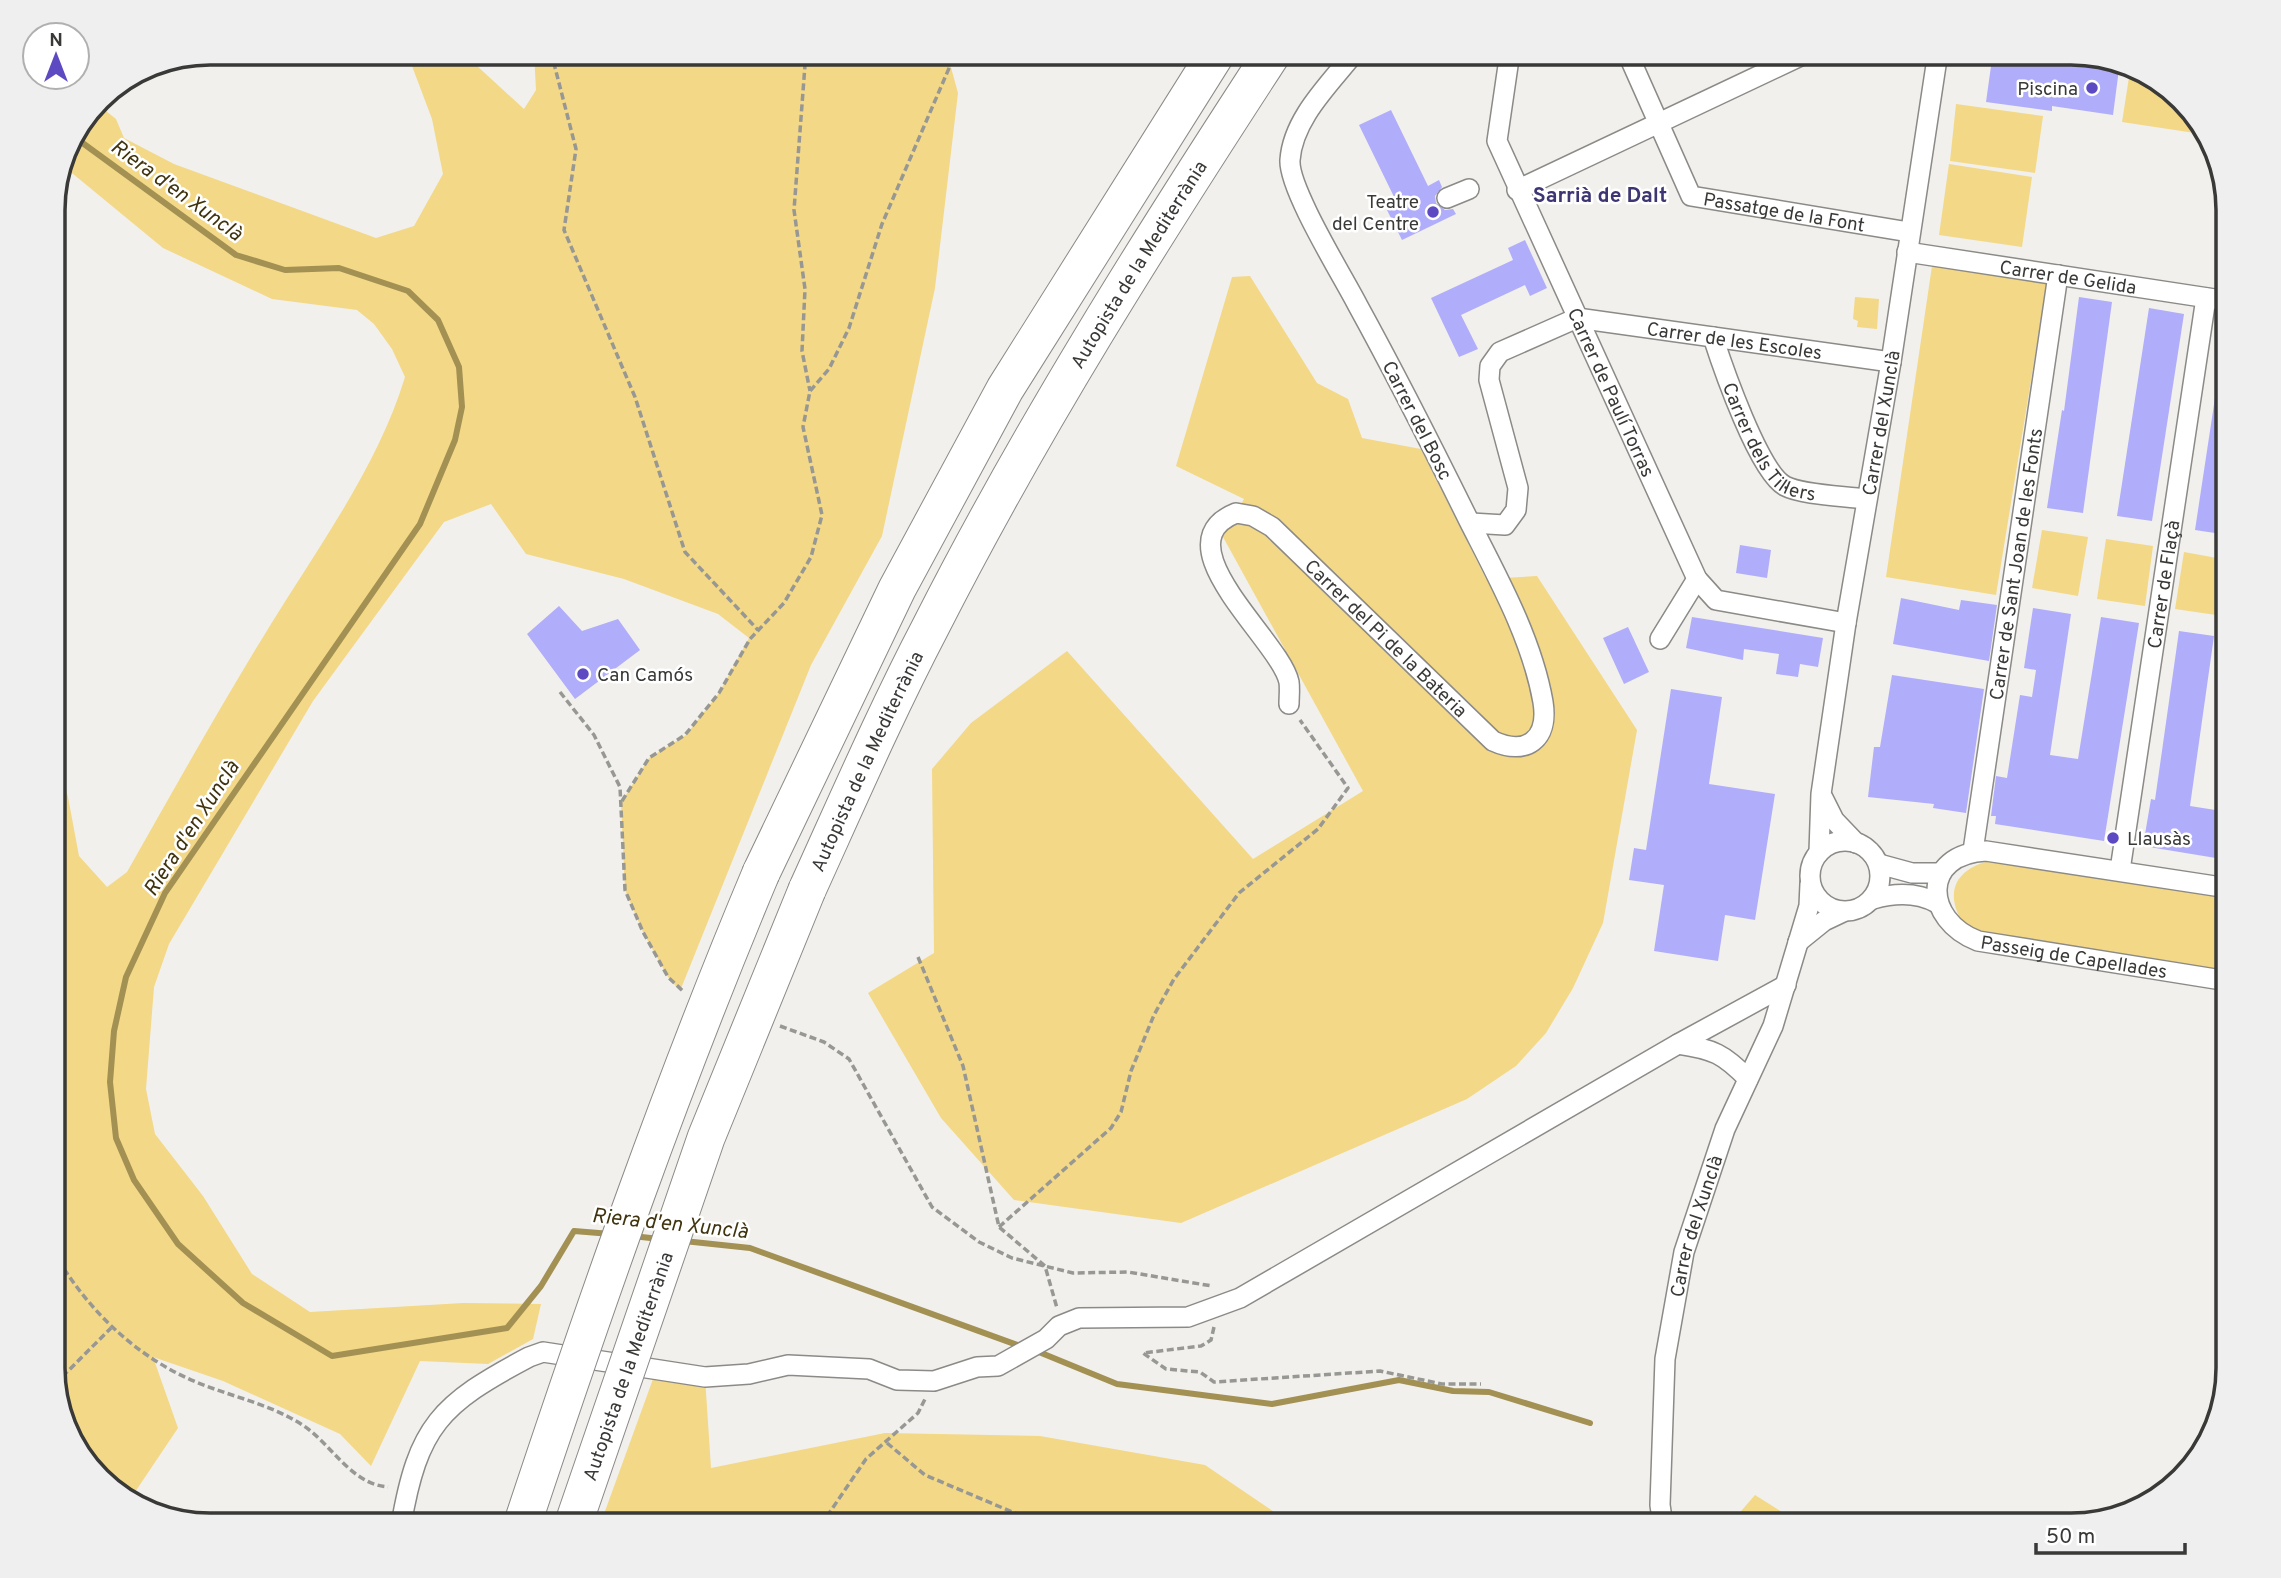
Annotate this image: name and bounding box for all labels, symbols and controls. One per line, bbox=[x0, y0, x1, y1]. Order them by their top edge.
north arrow bbox=[21, 21, 91, 91]
text: N bbox=[49, 29, 63, 53]
place label: Piscina bbox=[2017, 78, 2078, 102]
marker: Piscina bbox=[2084, 80, 2100, 96]
water label: Riera d'en Xunclà bbox=[105, 134, 248, 248]
street label: Autopista de la Mediterrània bbox=[1066, 157, 1214, 374]
district label: Sarrià de Dalt bbox=[1533, 183, 1667, 210]
street label: Passatge de la Font bbox=[1701, 188, 1866, 239]
place label: Teatre del Centre bbox=[1332, 191, 1419, 237]
marker: Teatre del Centre bbox=[1425, 204, 1441, 220]
street label: Carrer de Gelida bbox=[1998, 256, 2138, 301]
street label: Carrer de Paulí Torras bbox=[1561, 305, 1659, 481]
street label: Carrer de les Escoles bbox=[1645, 318, 1823, 366]
street label: Carrer del Xunclà bbox=[1858, 349, 1907, 498]
street label: Carrer del Bosc bbox=[1376, 357, 1457, 485]
street label: Carrer dels Til·lers bbox=[1716, 379, 1817, 508]
street label: Carrer de Sant Joan de les Fonts bbox=[1985, 427, 2049, 702]
street label: Carrer de Flaçà bbox=[2143, 519, 2186, 650]
street label: Carrer del Pi de la Bateria bbox=[1299, 555, 1472, 724]
street label: Autopista de la Mediterrània bbox=[807, 648, 930, 876]
place label: Can Camós bbox=[597, 664, 693, 688]
marker: Can Camós bbox=[575, 666, 591, 682]
water label: Riera d'en Xunclà bbox=[138, 756, 246, 902]
place label: Llausàs bbox=[2127, 828, 2191, 852]
marker: Llausàs bbox=[2105, 830, 2121, 846]
street label: Passeig de Capellades bbox=[1979, 932, 2169, 985]
street label: Carrer del Xunclà bbox=[1666, 1152, 1729, 1299]
water label: Riera d'en Xunclà bbox=[591, 1203, 749, 1246]
street label: Autopista de la Mediterrània bbox=[579, 1249, 680, 1484]
scale bar bbox=[2036, 1512, 2185, 1556]
text: 50 m bbox=[2046, 1524, 2095, 1551]

